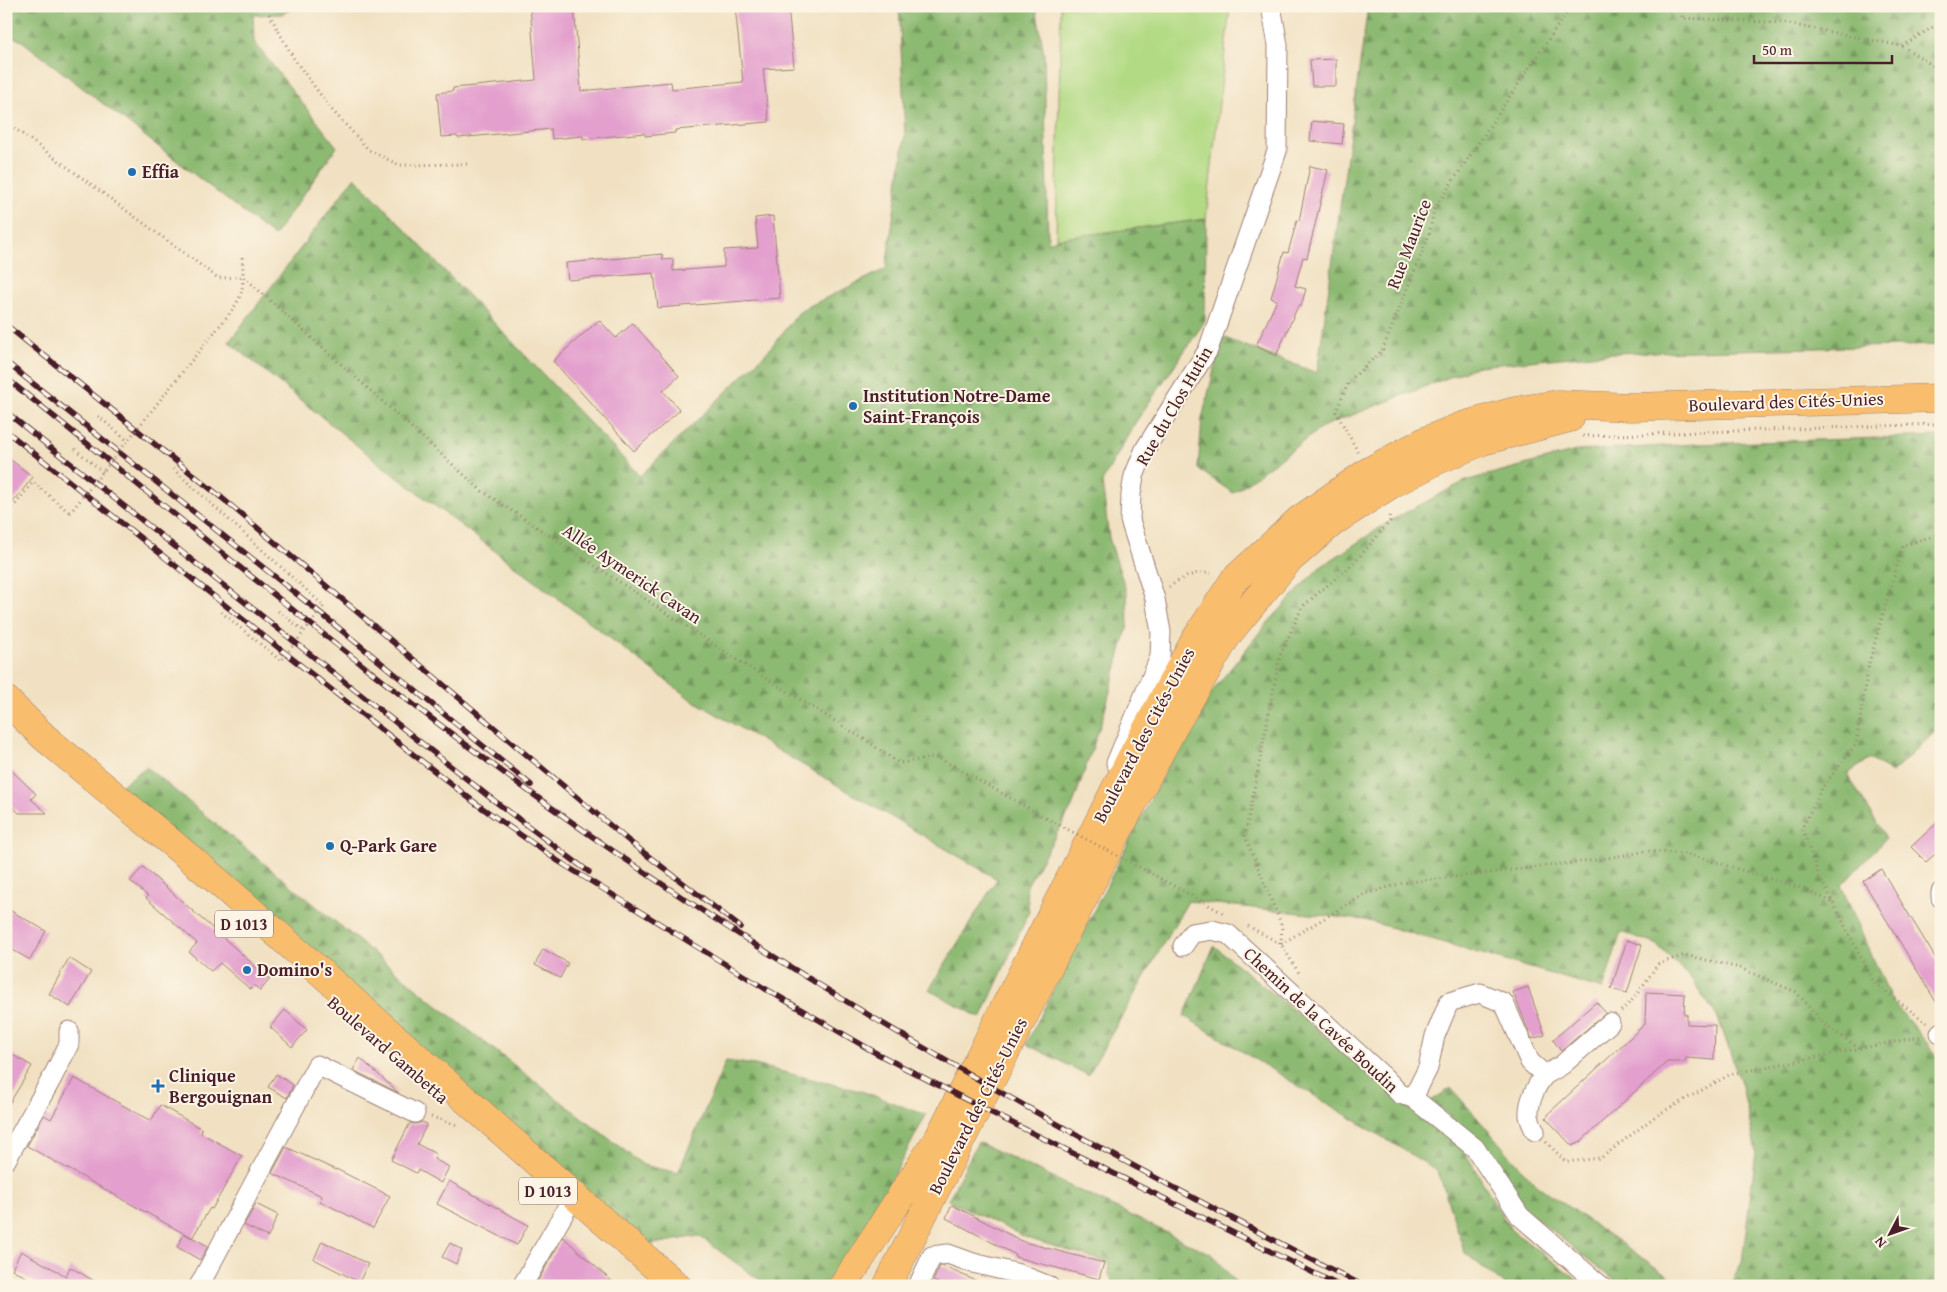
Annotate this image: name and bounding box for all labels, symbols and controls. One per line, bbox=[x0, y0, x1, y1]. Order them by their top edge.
scale bar bbox=[1754, 32, 1892, 64]
text: 50 m bbox=[1762, 39, 1793, 60]
place label: Effia bbox=[142, 158, 180, 185]
marker: Effia bbox=[126, 166, 138, 178]
street label: Rue Maurice bbox=[1379, 195, 1438, 293]
street label: Rue du Clos Hutin bbox=[1128, 341, 1219, 471]
place label: Institution Notre‐Dame Saint‐François bbox=[863, 382, 1051, 430]
street label: Boulevard des Cités-Unies bbox=[1688, 385, 1884, 418]
marker: Institution Notre‐Dame Saint‐François bbox=[847, 400, 859, 412]
street label: Allée Aymerick Cavan bbox=[557, 517, 707, 630]
street label: Boulevard des Cités-Unies bbox=[1086, 642, 1201, 827]
place label: Q-Park Gare bbox=[340, 832, 437, 859]
marker: Q-Park Gare bbox=[324, 840, 336, 852]
road number: D 1013 bbox=[215, 911, 273, 938]
street label: Chemin de la Cavée Boudin bbox=[1238, 940, 1405, 1099]
place label: Domino's bbox=[257, 956, 333, 983]
marker: Domino's bbox=[241, 964, 253, 976]
street label: Boulevard Gambetta bbox=[322, 989, 455, 1110]
street label: Boulevard des Cités-Unies bbox=[921, 1013, 1034, 1199]
place label: Clinique Bergouignan bbox=[169, 1062, 273, 1110]
marker: Clinique Bergouignan bbox=[151, 1079, 165, 1093]
road number: D 1013 bbox=[519, 1178, 577, 1204]
north arrow bbox=[1864, 1210, 1914, 1260]
text: N bbox=[1869, 1232, 1891, 1253]

